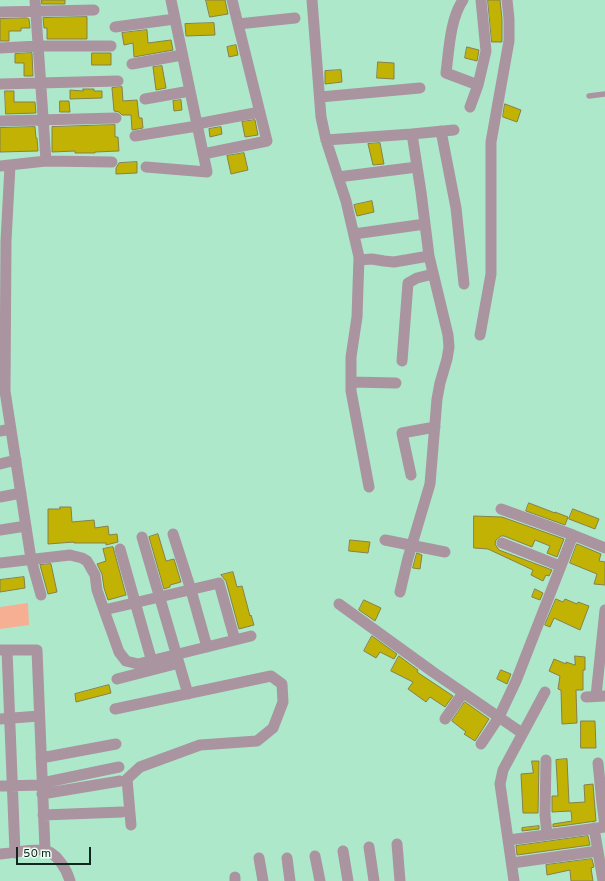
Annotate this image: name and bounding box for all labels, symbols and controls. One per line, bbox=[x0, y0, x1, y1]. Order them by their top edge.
scale bar bbox=[18, 839, 93, 865]
text: 50 m bbox=[23, 846, 51, 862]

